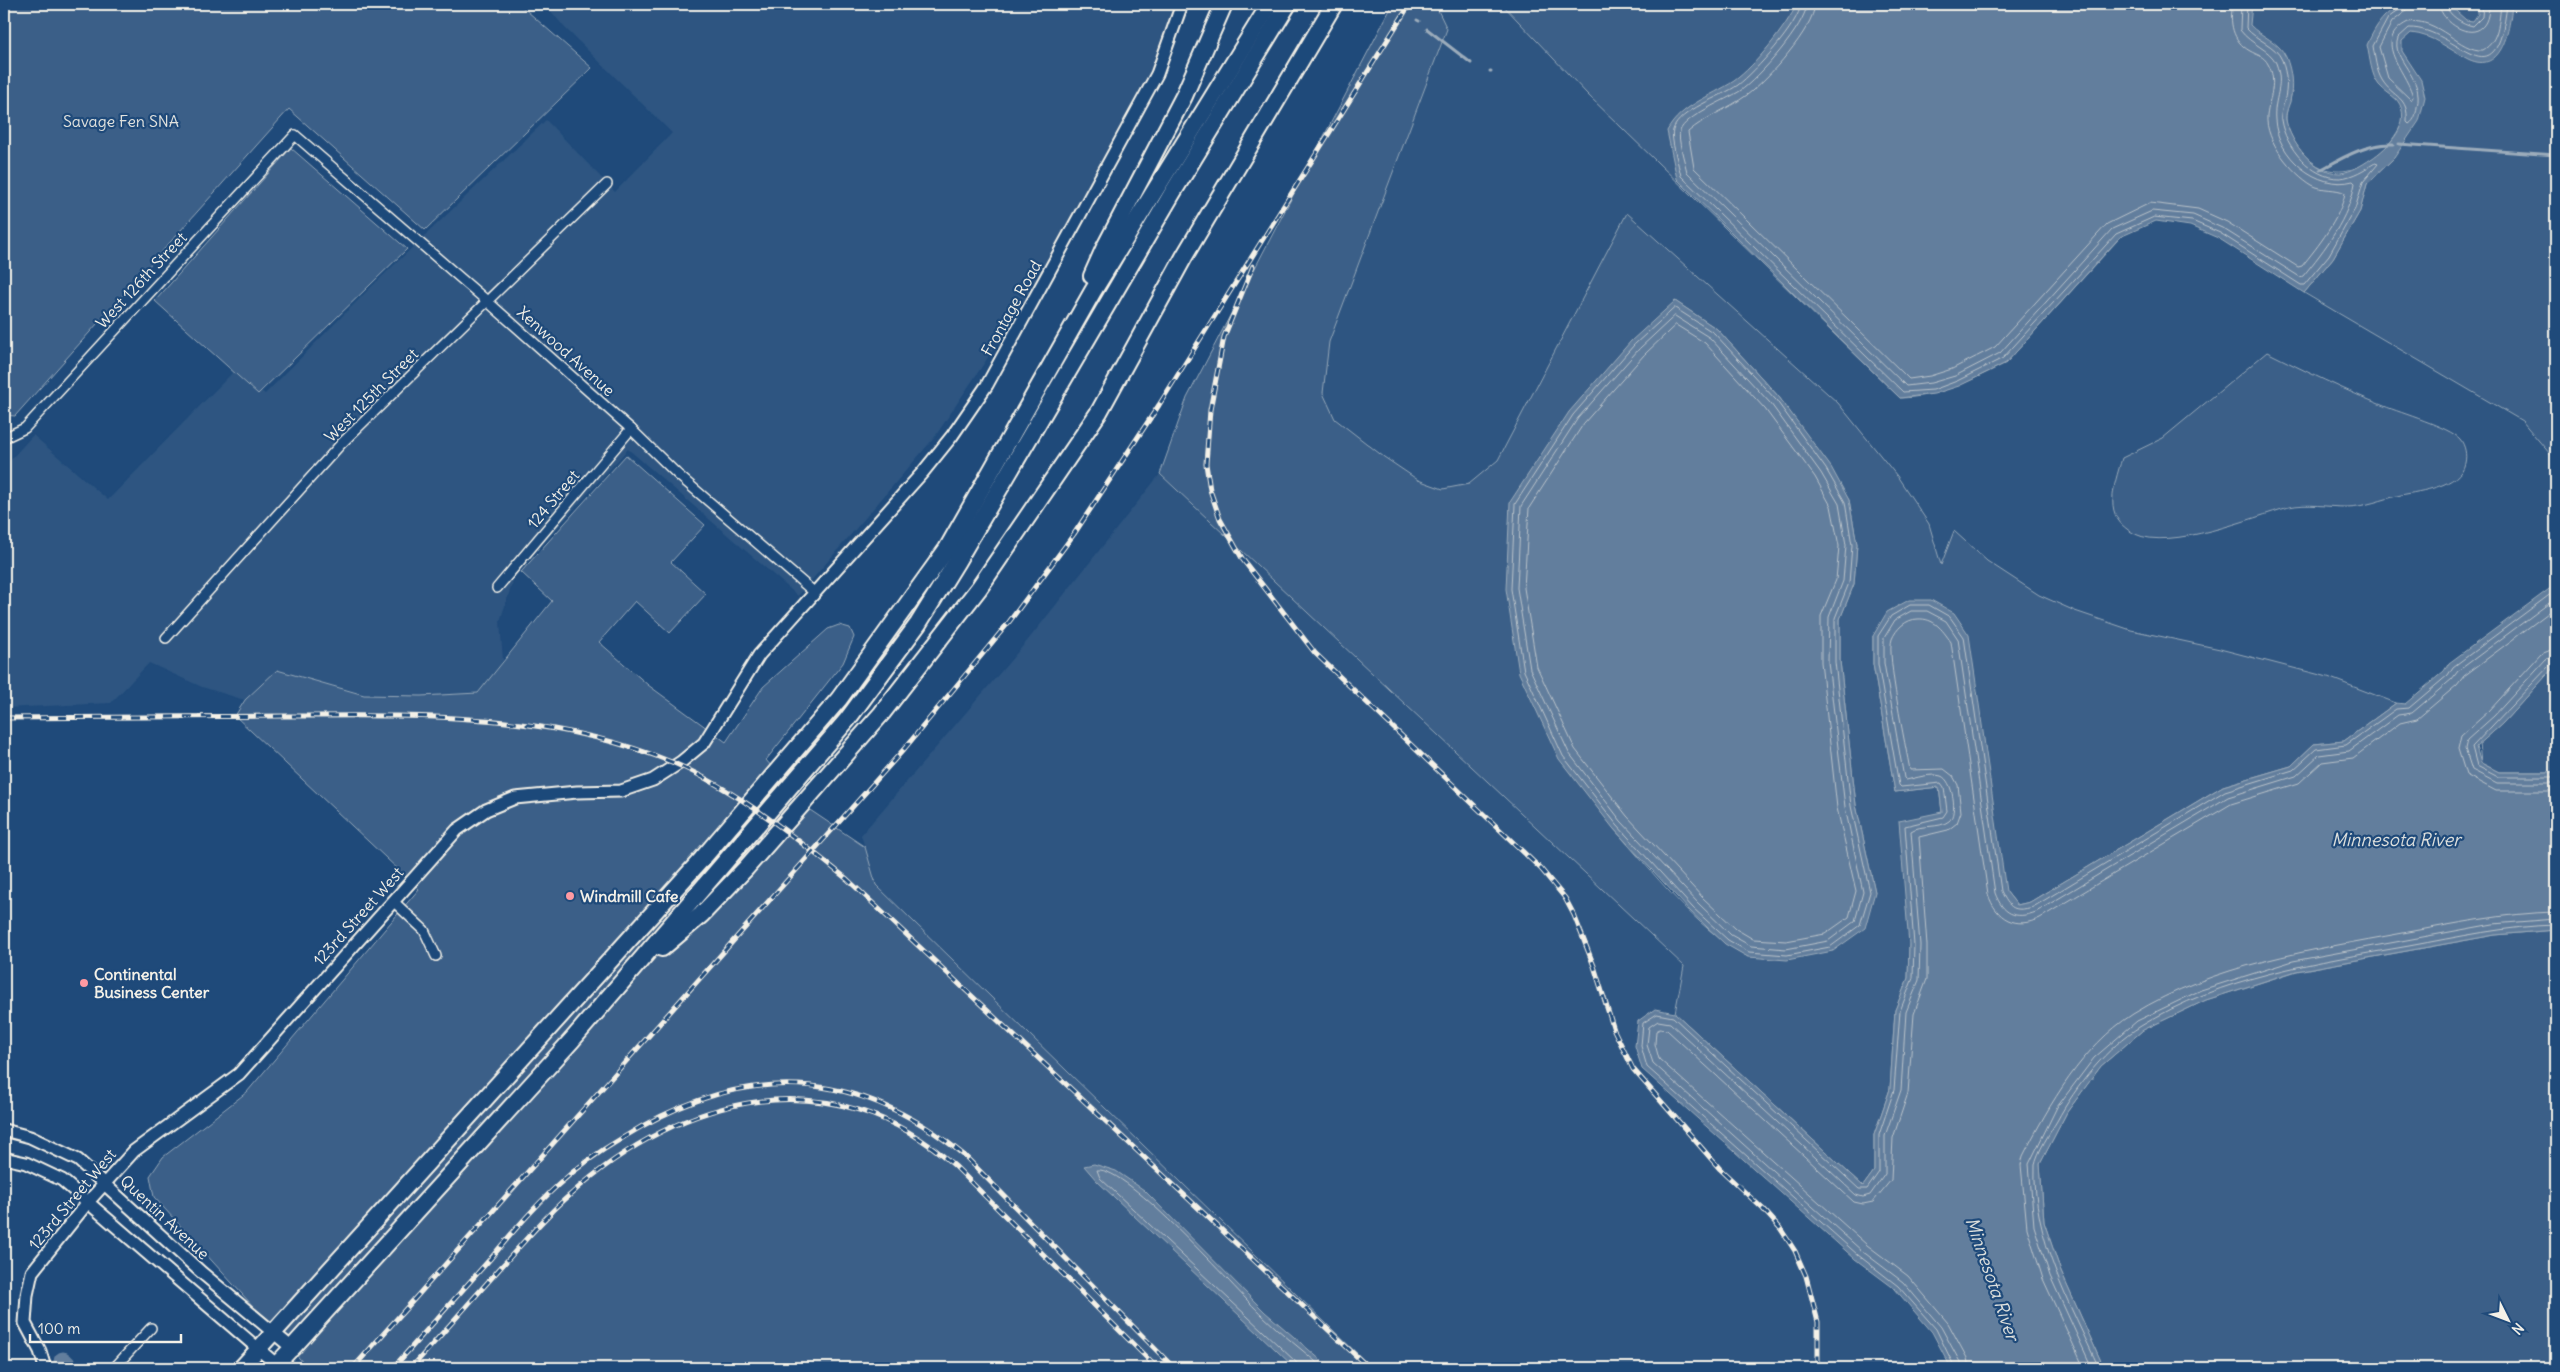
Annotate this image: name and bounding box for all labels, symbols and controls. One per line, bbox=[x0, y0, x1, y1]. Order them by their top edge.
park label: Savage Fen SNA bbox=[63, 111, 179, 131]
street label: West 126th Street bbox=[91, 227, 191, 332]
street label: Frontage Road bbox=[977, 257, 1045, 359]
street label: Xenwood Avenue bbox=[513, 302, 619, 400]
street label: West 125th Street bbox=[320, 343, 423, 446]
street label: 124 Street bbox=[523, 465, 584, 532]
water label: Minnesota River bbox=[2331, 828, 2463, 851]
street label: 123rd Street West bbox=[309, 862, 408, 969]
place label: Windmill Cafe bbox=[580, 886, 679, 906]
marker: Windmill Cafe bbox=[564, 890, 576, 902]
place label: Continental Business Center bbox=[94, 964, 210, 1002]
marker: Continental Business Center bbox=[78, 977, 90, 989]
street label: 123rd Street West bbox=[24, 1144, 120, 1254]
street label: Quentin Avenue bbox=[116, 1171, 214, 1263]
water label: Minnesota River bbox=[1961, 1214, 2025, 1346]
north arrow bbox=[2482, 1294, 2532, 1344]
scale bar bbox=[30, 1312, 181, 1344]
text: 100 m bbox=[38, 1319, 80, 1338]
text: N bbox=[2508, 1319, 2528, 1338]

